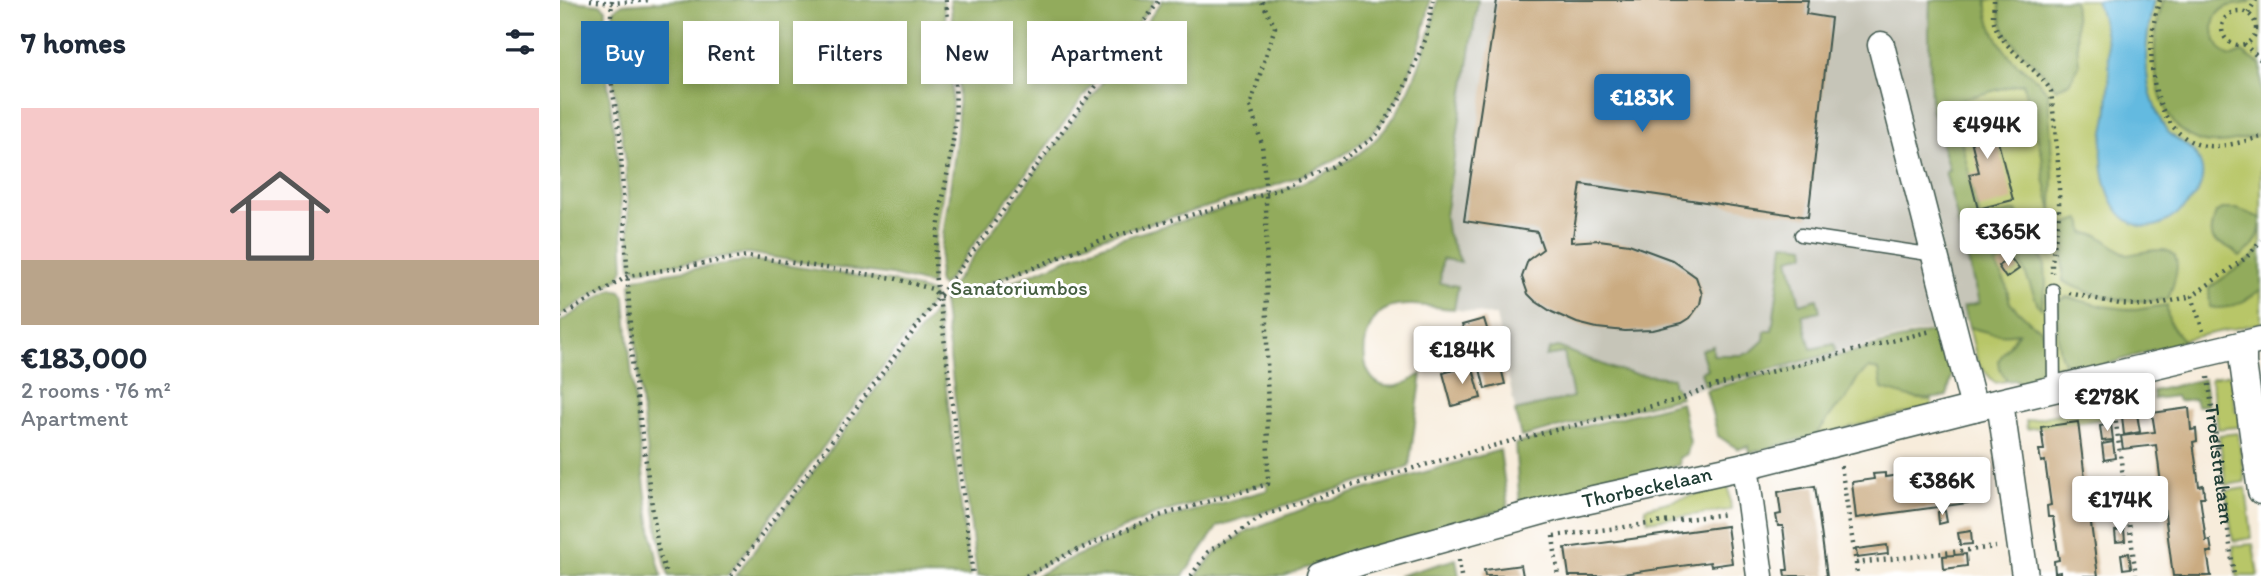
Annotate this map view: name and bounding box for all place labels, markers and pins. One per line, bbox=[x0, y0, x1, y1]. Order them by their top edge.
pin: €183K bbox=[1593, 74, 1691, 134]
pin: €494K bbox=[1938, 102, 2036, 161]
pin: €365K bbox=[1959, 208, 2057, 268]
pin: €184K bbox=[1413, 326, 1511, 386]
pin: €278K bbox=[2058, 374, 2156, 433]
pin: €386K bbox=[1893, 458, 1991, 517]
pin: €174K bbox=[2071, 476, 2169, 536]

